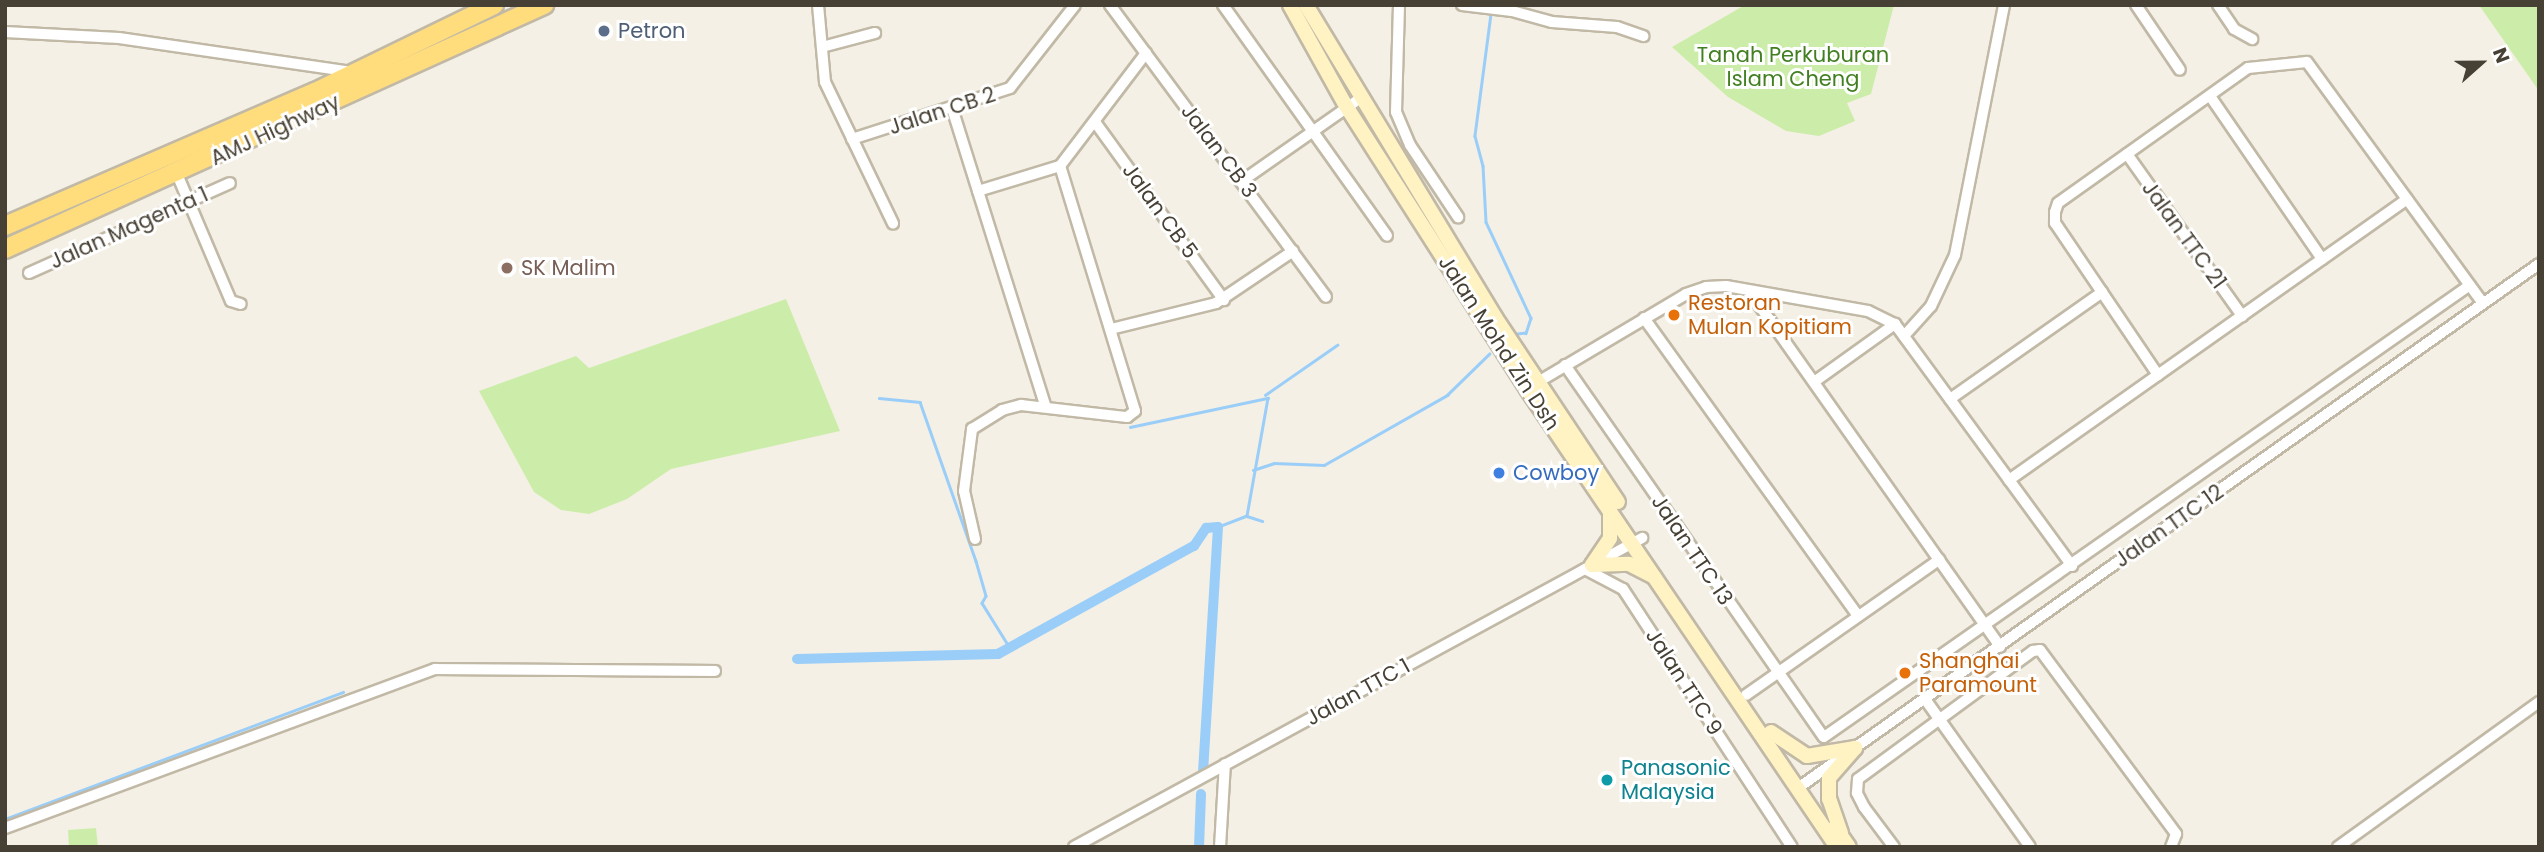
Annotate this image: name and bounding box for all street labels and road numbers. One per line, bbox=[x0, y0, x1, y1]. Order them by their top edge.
street label: Jalan CB 2 bbox=[886, 82, 998, 140]
street label: AMJ Highway bbox=[206, 89, 344, 171]
street label: Jalan CB 3 bbox=[1176, 99, 1262, 203]
street label: Jalan CB 5 bbox=[1117, 158, 1203, 264]
street label: Jalan TTC 21 bbox=[2136, 176, 2232, 294]
street label: Jalan Magenta 1 bbox=[46, 182, 212, 274]
street label: Jalan Mohd Zin Dsh bbox=[1433, 251, 1565, 435]
street label: Jalan TTC 12 bbox=[2110, 479, 2228, 573]
street label: Jalan TTC 13 bbox=[1646, 490, 1738, 610]
street label: Jalan TTC 9 bbox=[1640, 624, 1728, 740]
street label: Jalan TTC 1 bbox=[1302, 653, 1414, 731]

